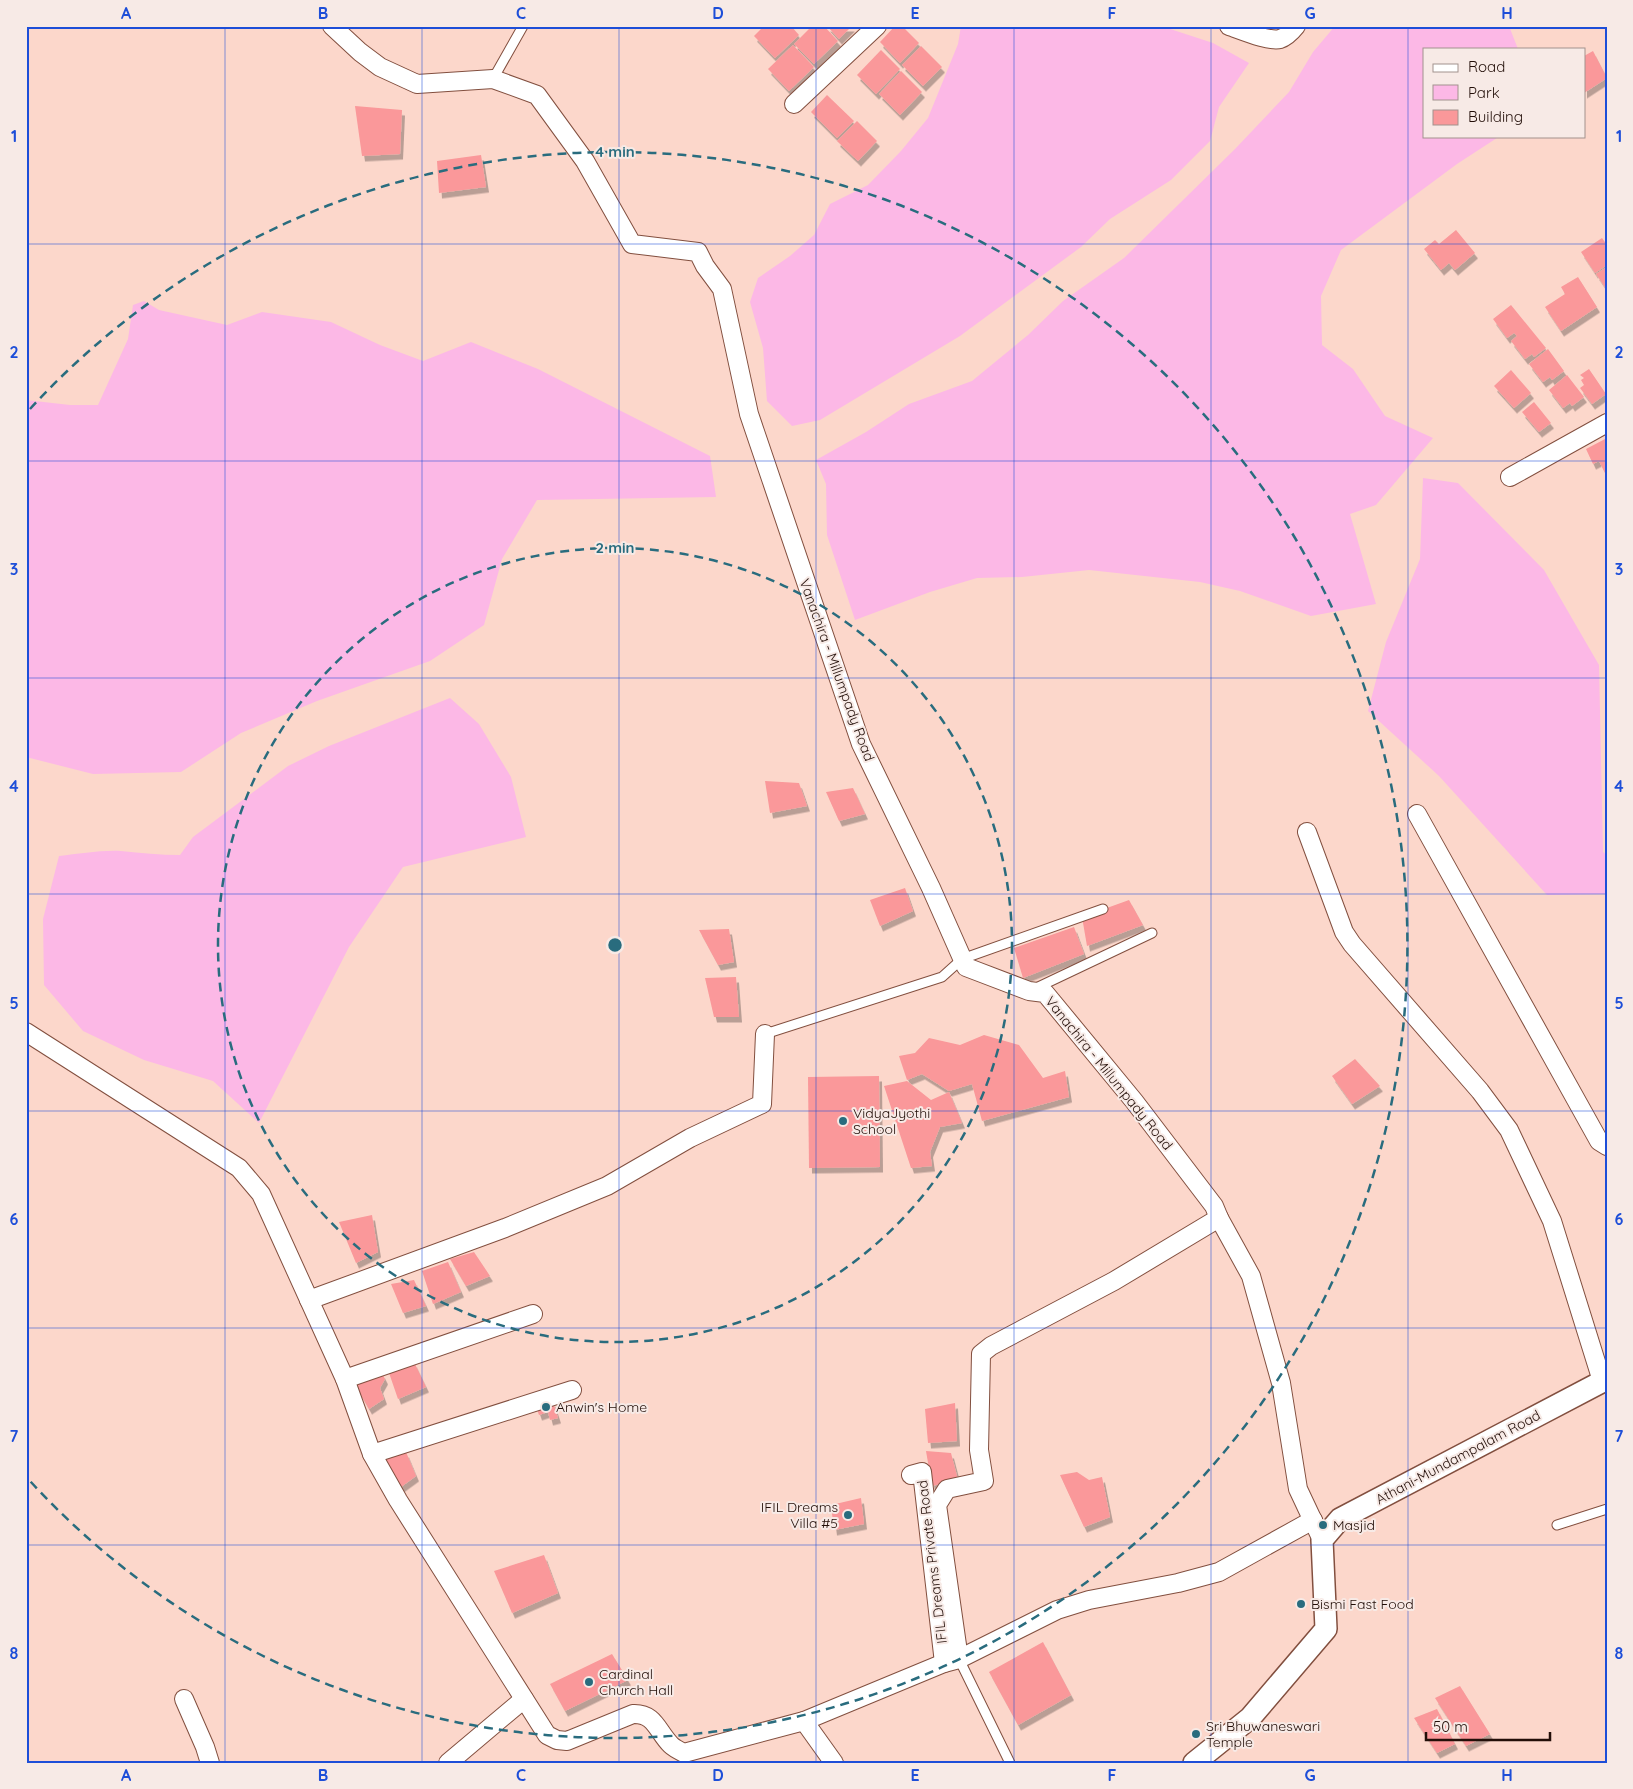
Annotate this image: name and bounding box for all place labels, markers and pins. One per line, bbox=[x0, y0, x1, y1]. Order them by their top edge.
centre of rings bbox=[606, 936, 624, 954]
place label: VidyaJyothi School bbox=[853, 1104, 930, 1138]
marker: VidyaJyothi School bbox=[837, 1115, 849, 1127]
place label: Anwin's Home bbox=[556, 1398, 647, 1416]
marker: Anwin's Home bbox=[540, 1401, 552, 1413]
place label: IFIL Dreams Villa #5 bbox=[761, 1498, 838, 1532]
marker: IFIL Dreams Villa #5 bbox=[842, 1509, 854, 1521]
place label: Masjid bbox=[1333, 1516, 1375, 1534]
marker: Masjid bbox=[1317, 1519, 1329, 1531]
place label: Bismi Fast Food bbox=[1311, 1595, 1414, 1613]
marker: Bismi Fast Food bbox=[1295, 1598, 1307, 1610]
place label: Cardinal Church Hall bbox=[599, 1665, 673, 1699]
marker: Cardinal Church Hall bbox=[583, 1676, 595, 1688]
place label: Sri Bhuwaneswari Temple bbox=[1206, 1717, 1320, 1751]
marker: Sri Bhuwaneswari Temple bbox=[1190, 1728, 1202, 1740]

